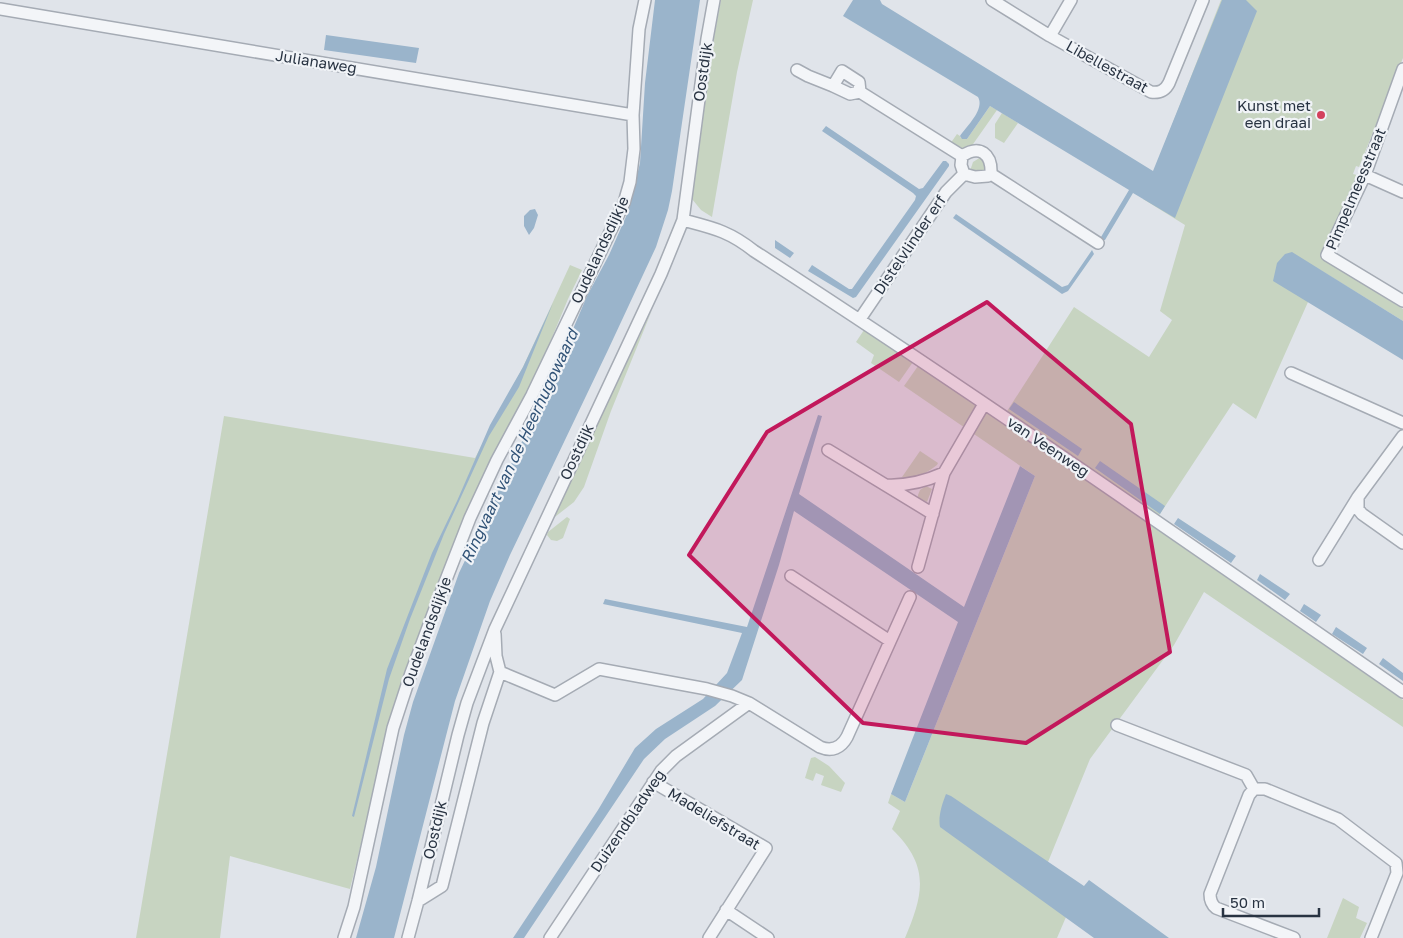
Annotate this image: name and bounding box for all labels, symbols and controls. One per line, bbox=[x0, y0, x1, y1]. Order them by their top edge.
street label: Libellestraat bbox=[1063, 36, 1152, 96]
street label: Oostdijk bbox=[689, 40, 715, 103]
street label: Julianaweg bbox=[274, 46, 358, 76]
place label: Kunst met een draai bbox=[1237, 96, 1311, 131]
marker: Kunst met een draai bbox=[1315, 109, 1327, 121]
street label: Pimpelmeesstraat bbox=[1321, 125, 1389, 252]
street label: Distelvlinder erf bbox=[869, 191, 949, 298]
street label: Oudelandsdijkje bbox=[566, 193, 632, 306]
water label: Ringvaart van de Heerhugowaard bbox=[456, 324, 583, 566]
street label: van Veenweg bbox=[1004, 412, 1093, 480]
street label: Oostdijk bbox=[555, 420, 597, 482]
street label: Oudelandsdijkje bbox=[398, 574, 454, 689]
street label: Duizendbladweg bbox=[586, 766, 668, 875]
street label: Madeliefstraat bbox=[665, 783, 764, 853]
street label: Oostdijk bbox=[419, 798, 450, 861]
scale bar bbox=[1223, 886, 1319, 918]
text: 50 m bbox=[1230, 893, 1265, 911]

